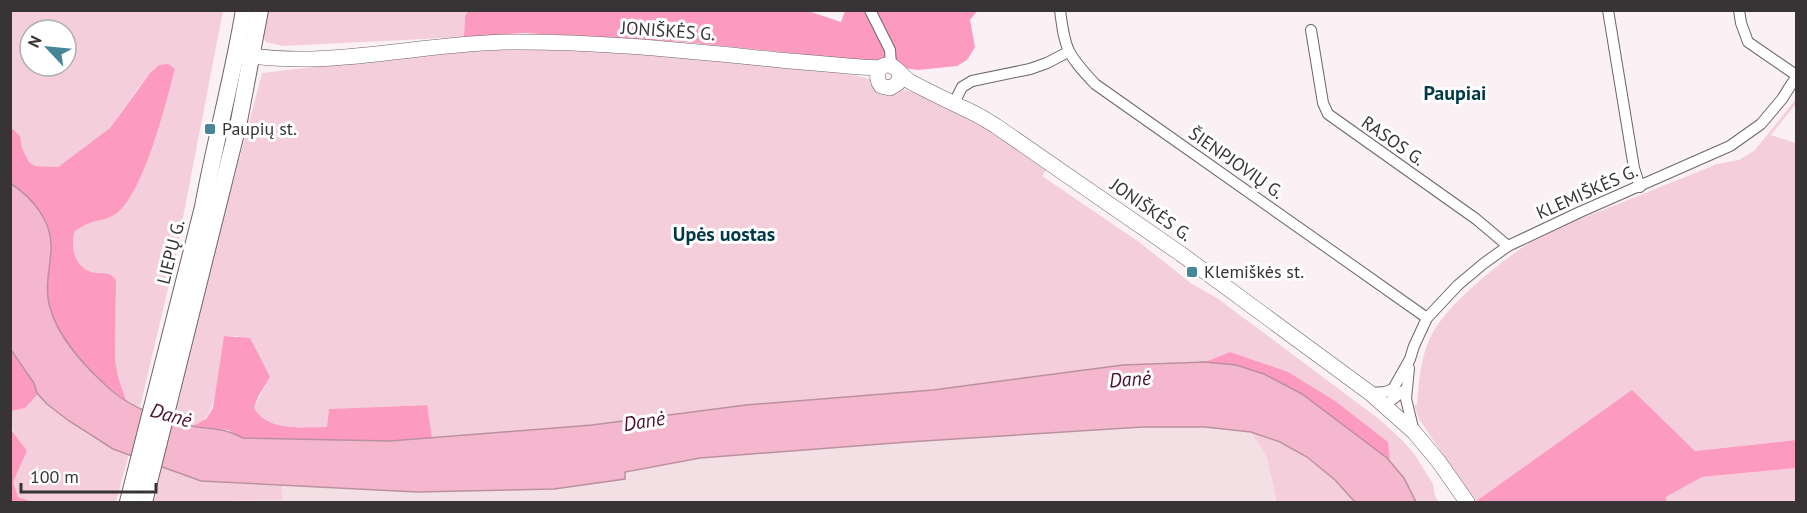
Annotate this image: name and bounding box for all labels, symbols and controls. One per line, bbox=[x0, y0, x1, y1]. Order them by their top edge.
street label: JONIŠKĖS G. bbox=[619, 16, 716, 45]
north arrow bbox=[18, 18, 78, 78]
text: N bbox=[23, 32, 46, 51]
district label: Paupiai bbox=[1423, 80, 1487, 106]
street label: RASOS G. bbox=[1357, 111, 1429, 171]
place label: Paupių st. bbox=[222, 117, 297, 140]
street label: ŠIENPJOVIŲ G. bbox=[1184, 121, 1288, 204]
marker: Paupių st. bbox=[203, 122, 217, 136]
street label: KLEMIŠKĖS G. bbox=[1532, 159, 1641, 224]
street label: JONIŠKĖS G. bbox=[1105, 173, 1197, 246]
street label: LIEPŲ G. bbox=[151, 217, 190, 287]
district label: Upės uostas bbox=[673, 221, 775, 247]
place label: Klemiškės st. bbox=[1204, 260, 1304, 283]
marker: Klemiškės st. bbox=[1185, 265, 1199, 279]
water label: Danė bbox=[1108, 365, 1153, 393]
water label: Danė bbox=[147, 397, 195, 433]
water label: Danė bbox=[621, 405, 667, 437]
scale bar bbox=[21, 456, 156, 494]
text: 100 m bbox=[30, 465, 79, 488]

